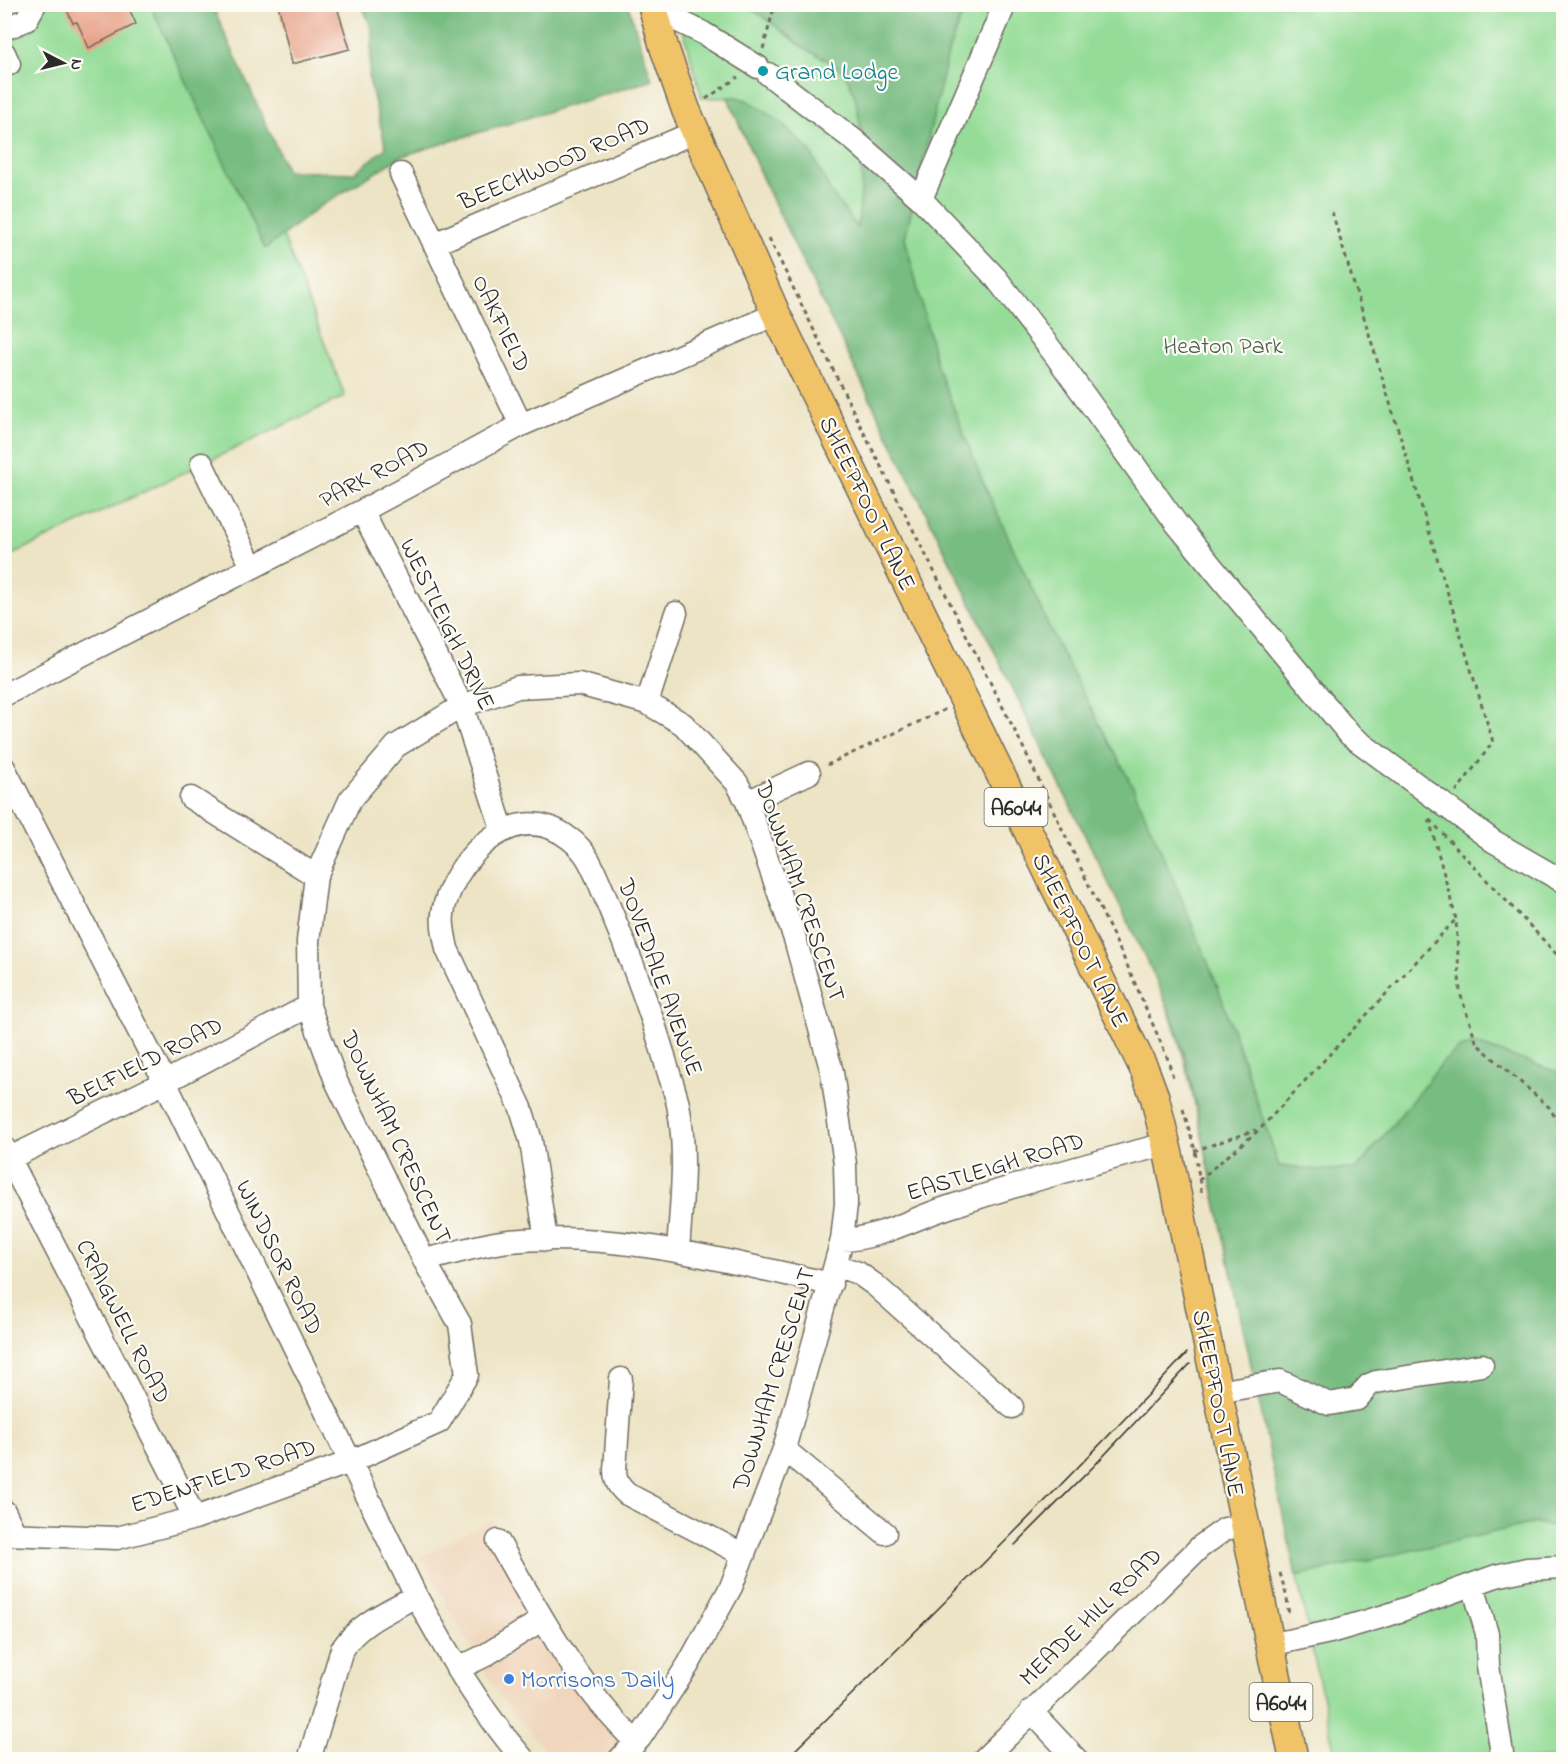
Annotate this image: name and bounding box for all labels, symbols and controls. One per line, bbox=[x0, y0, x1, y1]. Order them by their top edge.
north arrow bbox=[33, 33, 93, 93]
place label: Grand Lodge bbox=[775, 56, 898, 91]
text: N bbox=[63, 58, 88, 72]
marker: Grand Lodge bbox=[756, 64, 770, 78]
street label: BEECHWOOD ROAD bbox=[453, 109, 656, 222]
street label: OAKFIELD bbox=[461, 269, 538, 379]
park label: Heaton Park bbox=[1163, 330, 1283, 365]
street label: SHEEPFOOT LANE bbox=[808, 411, 923, 597]
street label: PARK ROAD bbox=[314, 432, 436, 519]
street label: WESTLEIGH DRIVE bbox=[389, 533, 503, 717]
street label: DOWNHAM CRESCENT bbox=[744, 776, 853, 1007]
road number: A6044 bbox=[984, 788, 1048, 826]
street label: SHEEPFOOT LANE bbox=[1021, 848, 1136, 1034]
street label: DOVEDALE AVENUE bbox=[606, 873, 711, 1081]
street label: BELFIELD ROAD bbox=[62, 1009, 230, 1118]
street label: DOWNHAM CRESCENT bbox=[330, 1025, 460, 1251]
street label: EASTLEIGH ROAD bbox=[903, 1125, 1089, 1212]
street label: WINDSOR ROAD bbox=[225, 1175, 330, 1342]
street label: CRAIGWELL ROAD bbox=[65, 1234, 178, 1411]
street label: DOWNHAM CRESCENT bbox=[725, 1264, 826, 1497]
street label: SHEEPFOOT LANE bbox=[1181, 1307, 1252, 1500]
street label: EDENFIELD ROAD bbox=[127, 1431, 321, 1524]
street label: MEADE HILL ROAD bbox=[1012, 1540, 1171, 1695]
place label: Morrisons Daily bbox=[521, 1664, 674, 1700]
marker: Morrisons Daily bbox=[502, 1672, 516, 1686]
road number: A6044 bbox=[1250, 1683, 1312, 1721]

